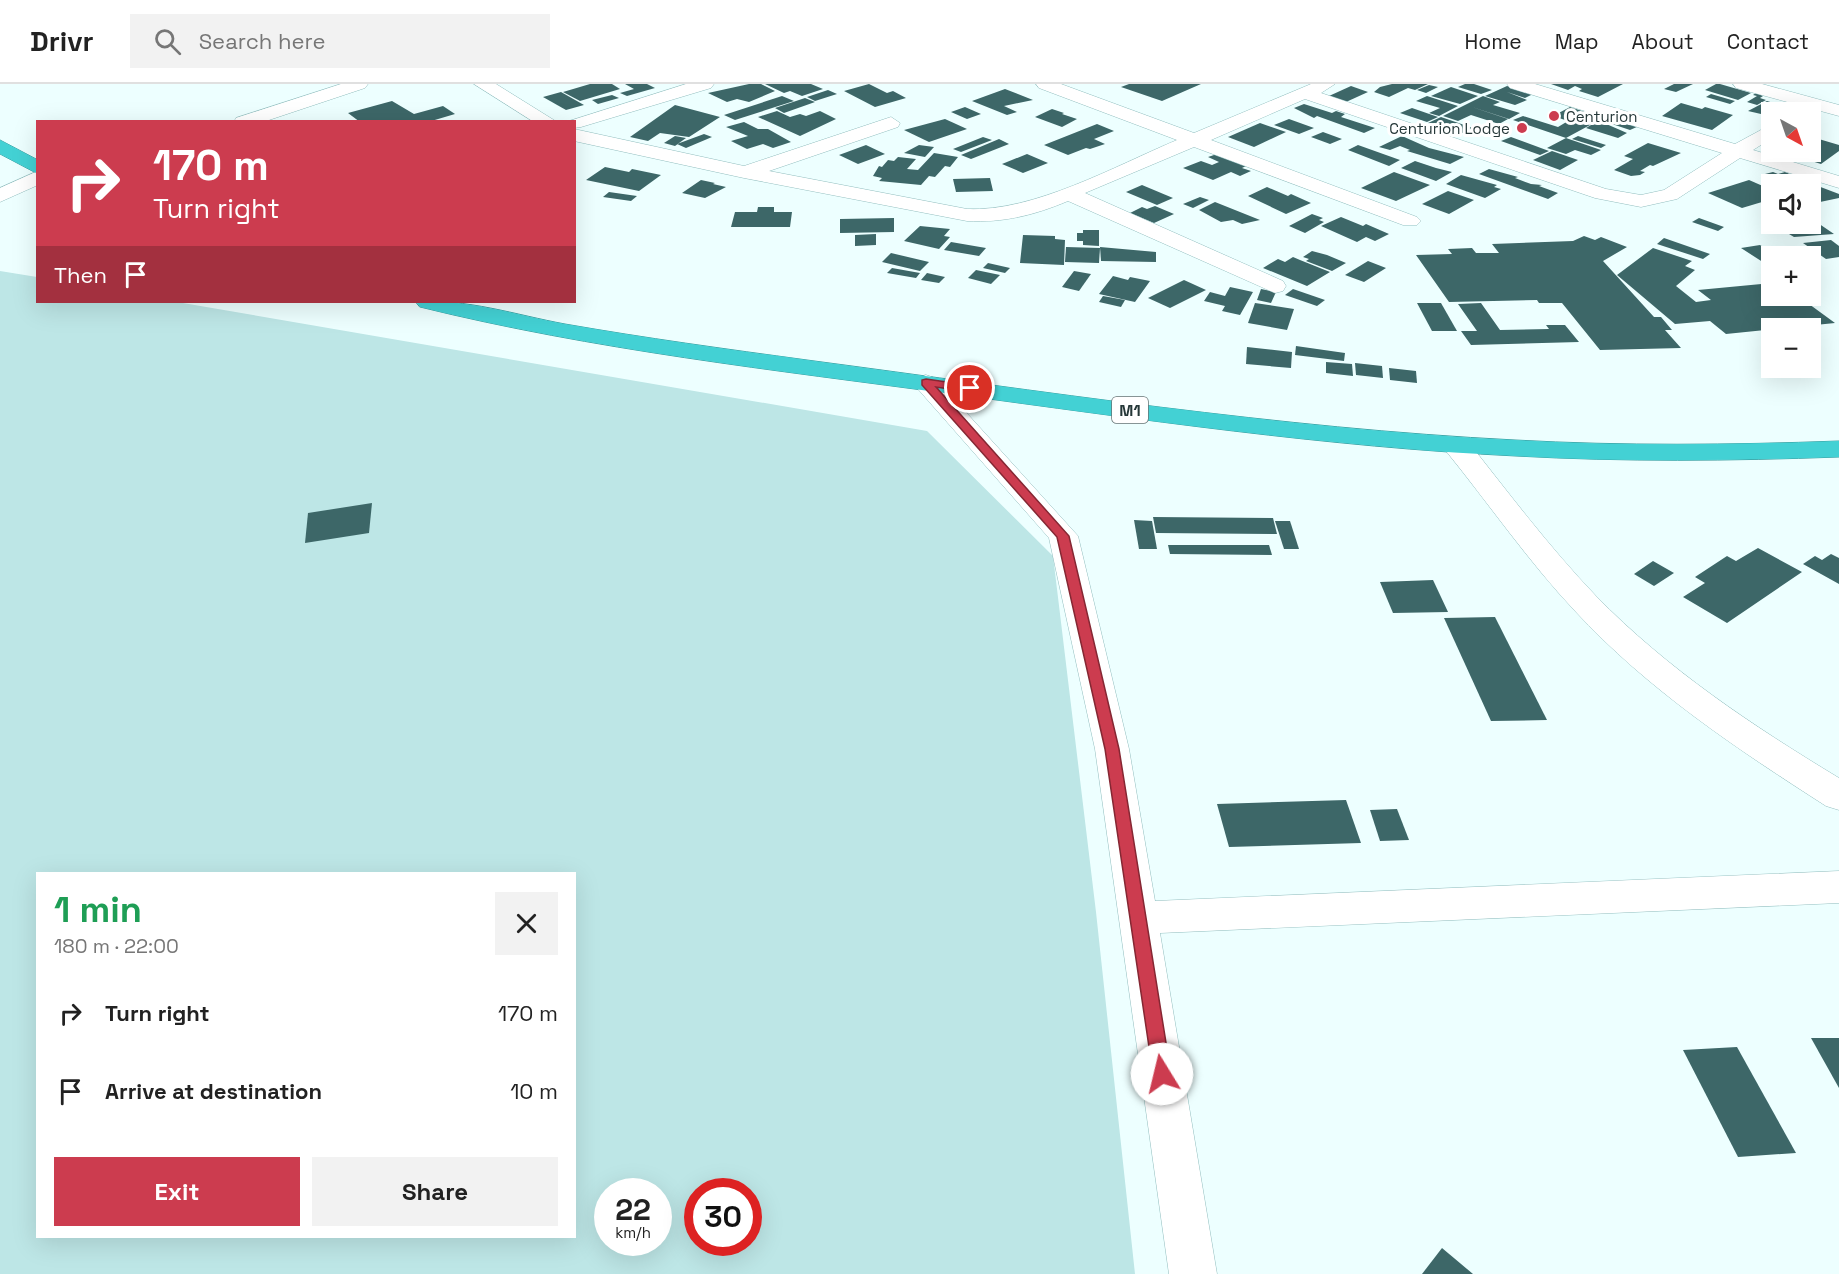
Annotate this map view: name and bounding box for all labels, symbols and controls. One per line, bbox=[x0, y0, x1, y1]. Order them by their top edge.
search box bbox=[130, 14, 550, 68]
text: Drivr bbox=[30, 23, 94, 59]
icon: search bbox=[151, 25, 184, 58]
text: Search here bbox=[199, 27, 325, 55]
text: Home bbox=[1464, 28, 1522, 55]
text: Map bbox=[1555, 28, 1599, 55]
text: About bbox=[1632, 28, 1694, 55]
text: Contact bbox=[1727, 28, 1809, 55]
north arrow bbox=[1761, 102, 1821, 162]
map controls bbox=[1761, 102, 1821, 378]
place label: Centurion bbox=[1566, 107, 1637, 126]
marker: Centurion bbox=[1547, 109, 1561, 123]
place label: Centurion Lodge bbox=[1389, 119, 1510, 138]
marker: Centurion Lodge bbox=[1515, 121, 1529, 135]
text: 170 m bbox=[153, 139, 269, 192]
icon: right bbox=[54, 144, 132, 222]
button: sound bbox=[1761, 174, 1821, 234]
text: Turn right bbox=[153, 191, 280, 226]
button: + bbox=[1761, 246, 1821, 306]
icon: arrive bbox=[119, 258, 152, 291]
text: Then bbox=[54, 261, 107, 289]
button: − bbox=[1761, 318, 1821, 378]
pin bbox=[944, 362, 995, 413]
icon: arrive bbox=[953, 371, 986, 404]
road number: M1 bbox=[1112, 397, 1148, 423]
text: 1 min bbox=[54, 887, 142, 933]
button: close bbox=[495, 892, 558, 955]
text: 180 m · 22:00 bbox=[54, 933, 179, 959]
icon: right bbox=[54, 997, 87, 1030]
text: Turn right bbox=[105, 999, 210, 1027]
text: 170 m bbox=[498, 999, 558, 1027]
position arrow bbox=[1130, 1042, 1194, 1106]
icon: arrive bbox=[54, 1075, 87, 1108]
text: Arrive at destination bbox=[105, 1077, 322, 1105]
text: 10 m bbox=[510, 1077, 558, 1105]
button: Exit bbox=[54, 1157, 300, 1226]
button: Share bbox=[312, 1157, 558, 1226]
speed limit sign: 30 bbox=[684, 1178, 762, 1256]
text: 22 bbox=[615, 1190, 651, 1229]
text: km/h bbox=[615, 1223, 651, 1242]

